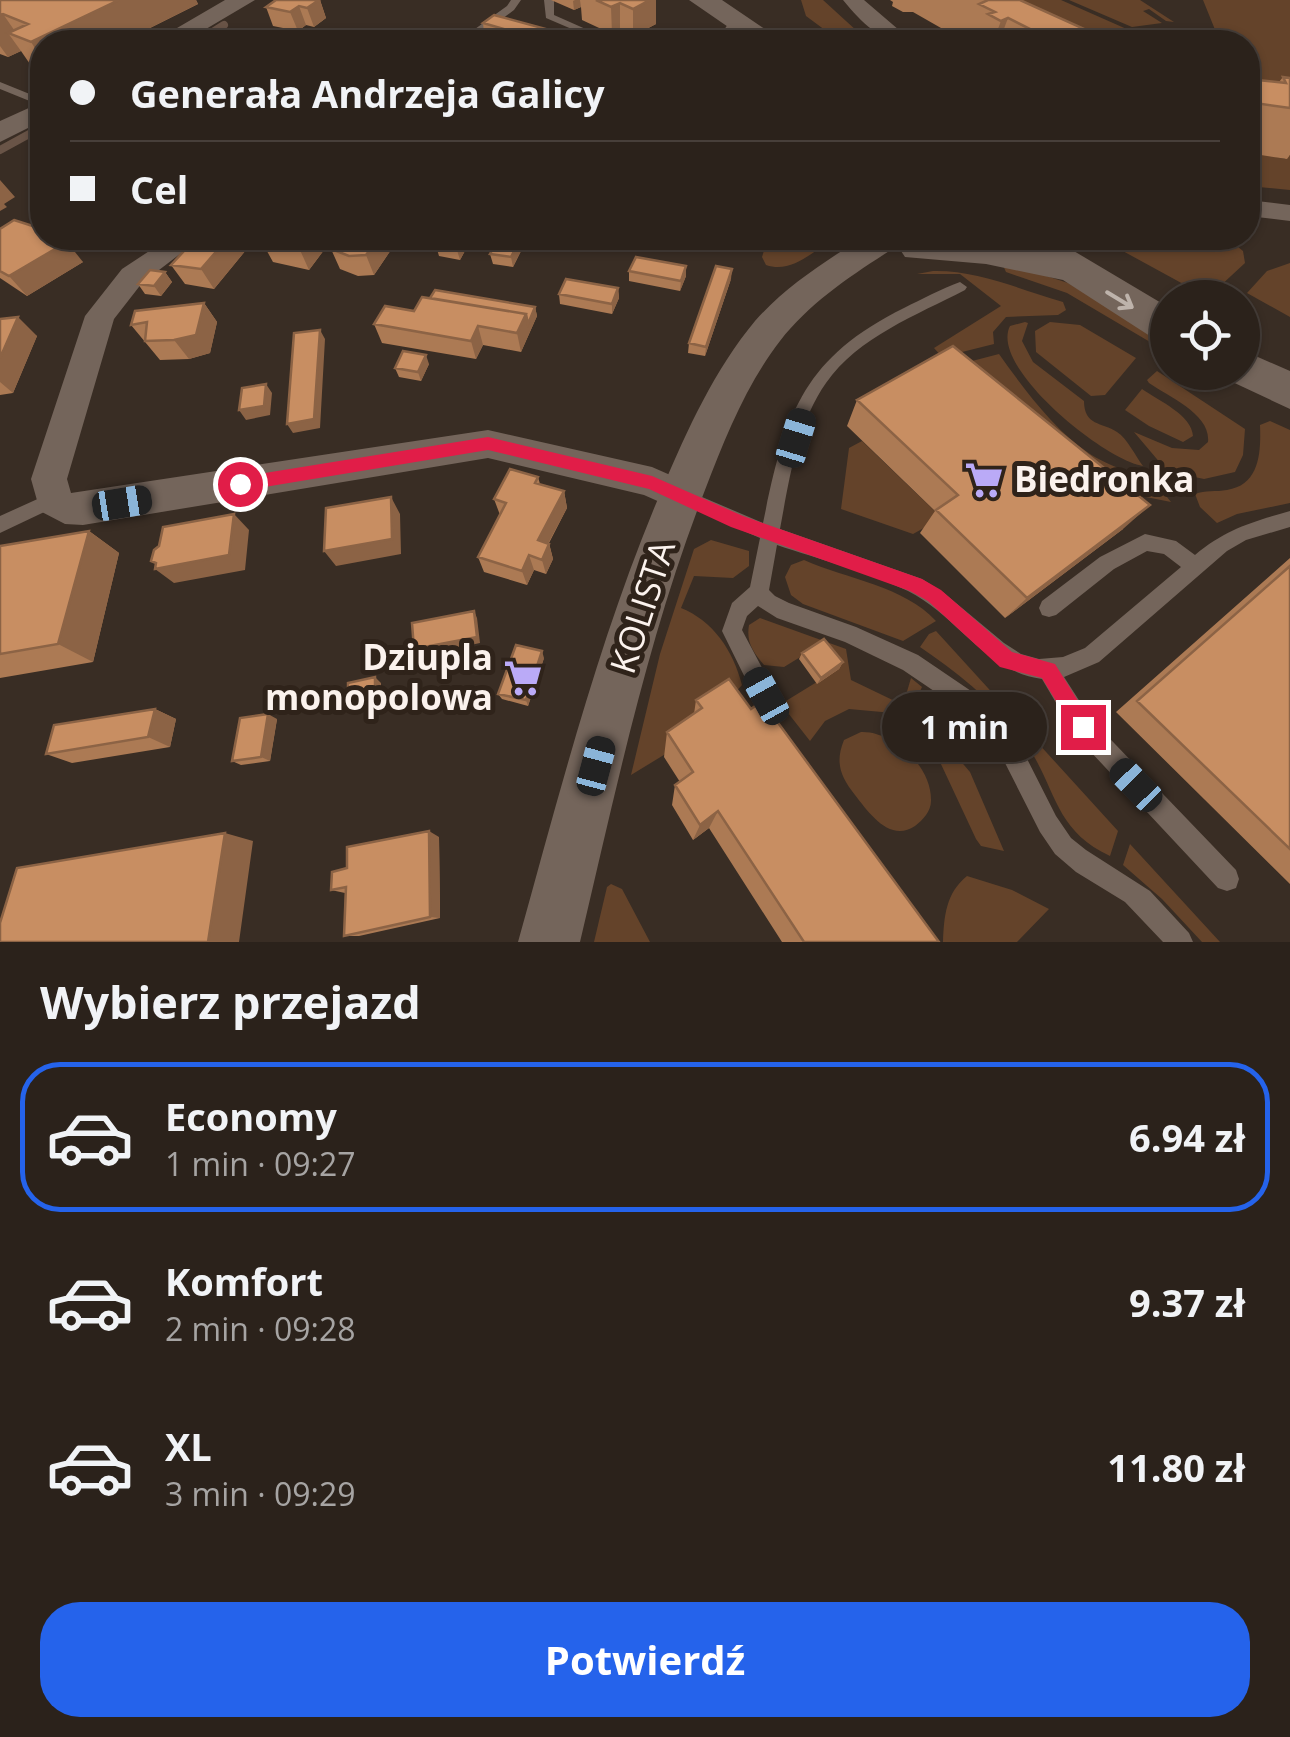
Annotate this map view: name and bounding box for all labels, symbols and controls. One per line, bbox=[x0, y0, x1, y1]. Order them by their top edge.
text: Generała Andrzeja Galicy bbox=[130, 67, 605, 119]
text: Cel bbox=[130, 163, 188, 215]
map controls bbox=[1150, 280, 1260, 390]
button: locate bbox=[1150, 280, 1260, 390]
one-way arrow bbox=[1105, 289, 1134, 310]
car bbox=[773, 405, 819, 471]
place label: Biedronka bbox=[1014, 455, 1194, 502]
supermarket icon: Biedronka bbox=[963, 459, 1005, 501]
route start bbox=[218, 462, 263, 507]
car bbox=[90, 483, 154, 523]
street label: KOLISTA bbox=[598, 533, 685, 679]
place label: Dziupla monopolowa bbox=[265, 633, 493, 720]
supermarket icon: Dziupla monopolowa bbox=[502, 657, 544, 699]
car bbox=[738, 662, 794, 730]
callout: 1 min bbox=[883, 692, 1048, 762]
text: 1 min bbox=[920, 705, 1009, 748]
route end bbox=[1061, 705, 1106, 750]
car bbox=[574, 733, 618, 799]
car bbox=[1104, 753, 1168, 817]
text: Wybierz przejazd bbox=[40, 971, 421, 1032]
text: Economy bbox=[165, 1090, 337, 1142]
icon: car bbox=[45, 1092, 135, 1182]
text: 6.94 zł bbox=[1129, 1111, 1245, 1163]
text: 1 min · 09:27 bbox=[165, 1142, 356, 1185]
text: Komfort bbox=[165, 1255, 323, 1307]
icon: car bbox=[45, 1257, 135, 1347]
text: 9.37 zł bbox=[1129, 1276, 1245, 1328]
text: 2 min · 09:28 bbox=[165, 1307, 356, 1350]
text: XL bbox=[165, 1420, 212, 1472]
icon: car bbox=[45, 1422, 135, 1512]
text: 11.80 zł bbox=[1107, 1441, 1245, 1493]
text: 3 min · 09:29 bbox=[165, 1472, 356, 1515]
button: Potwierdź bbox=[40, 1602, 1250, 1717]

